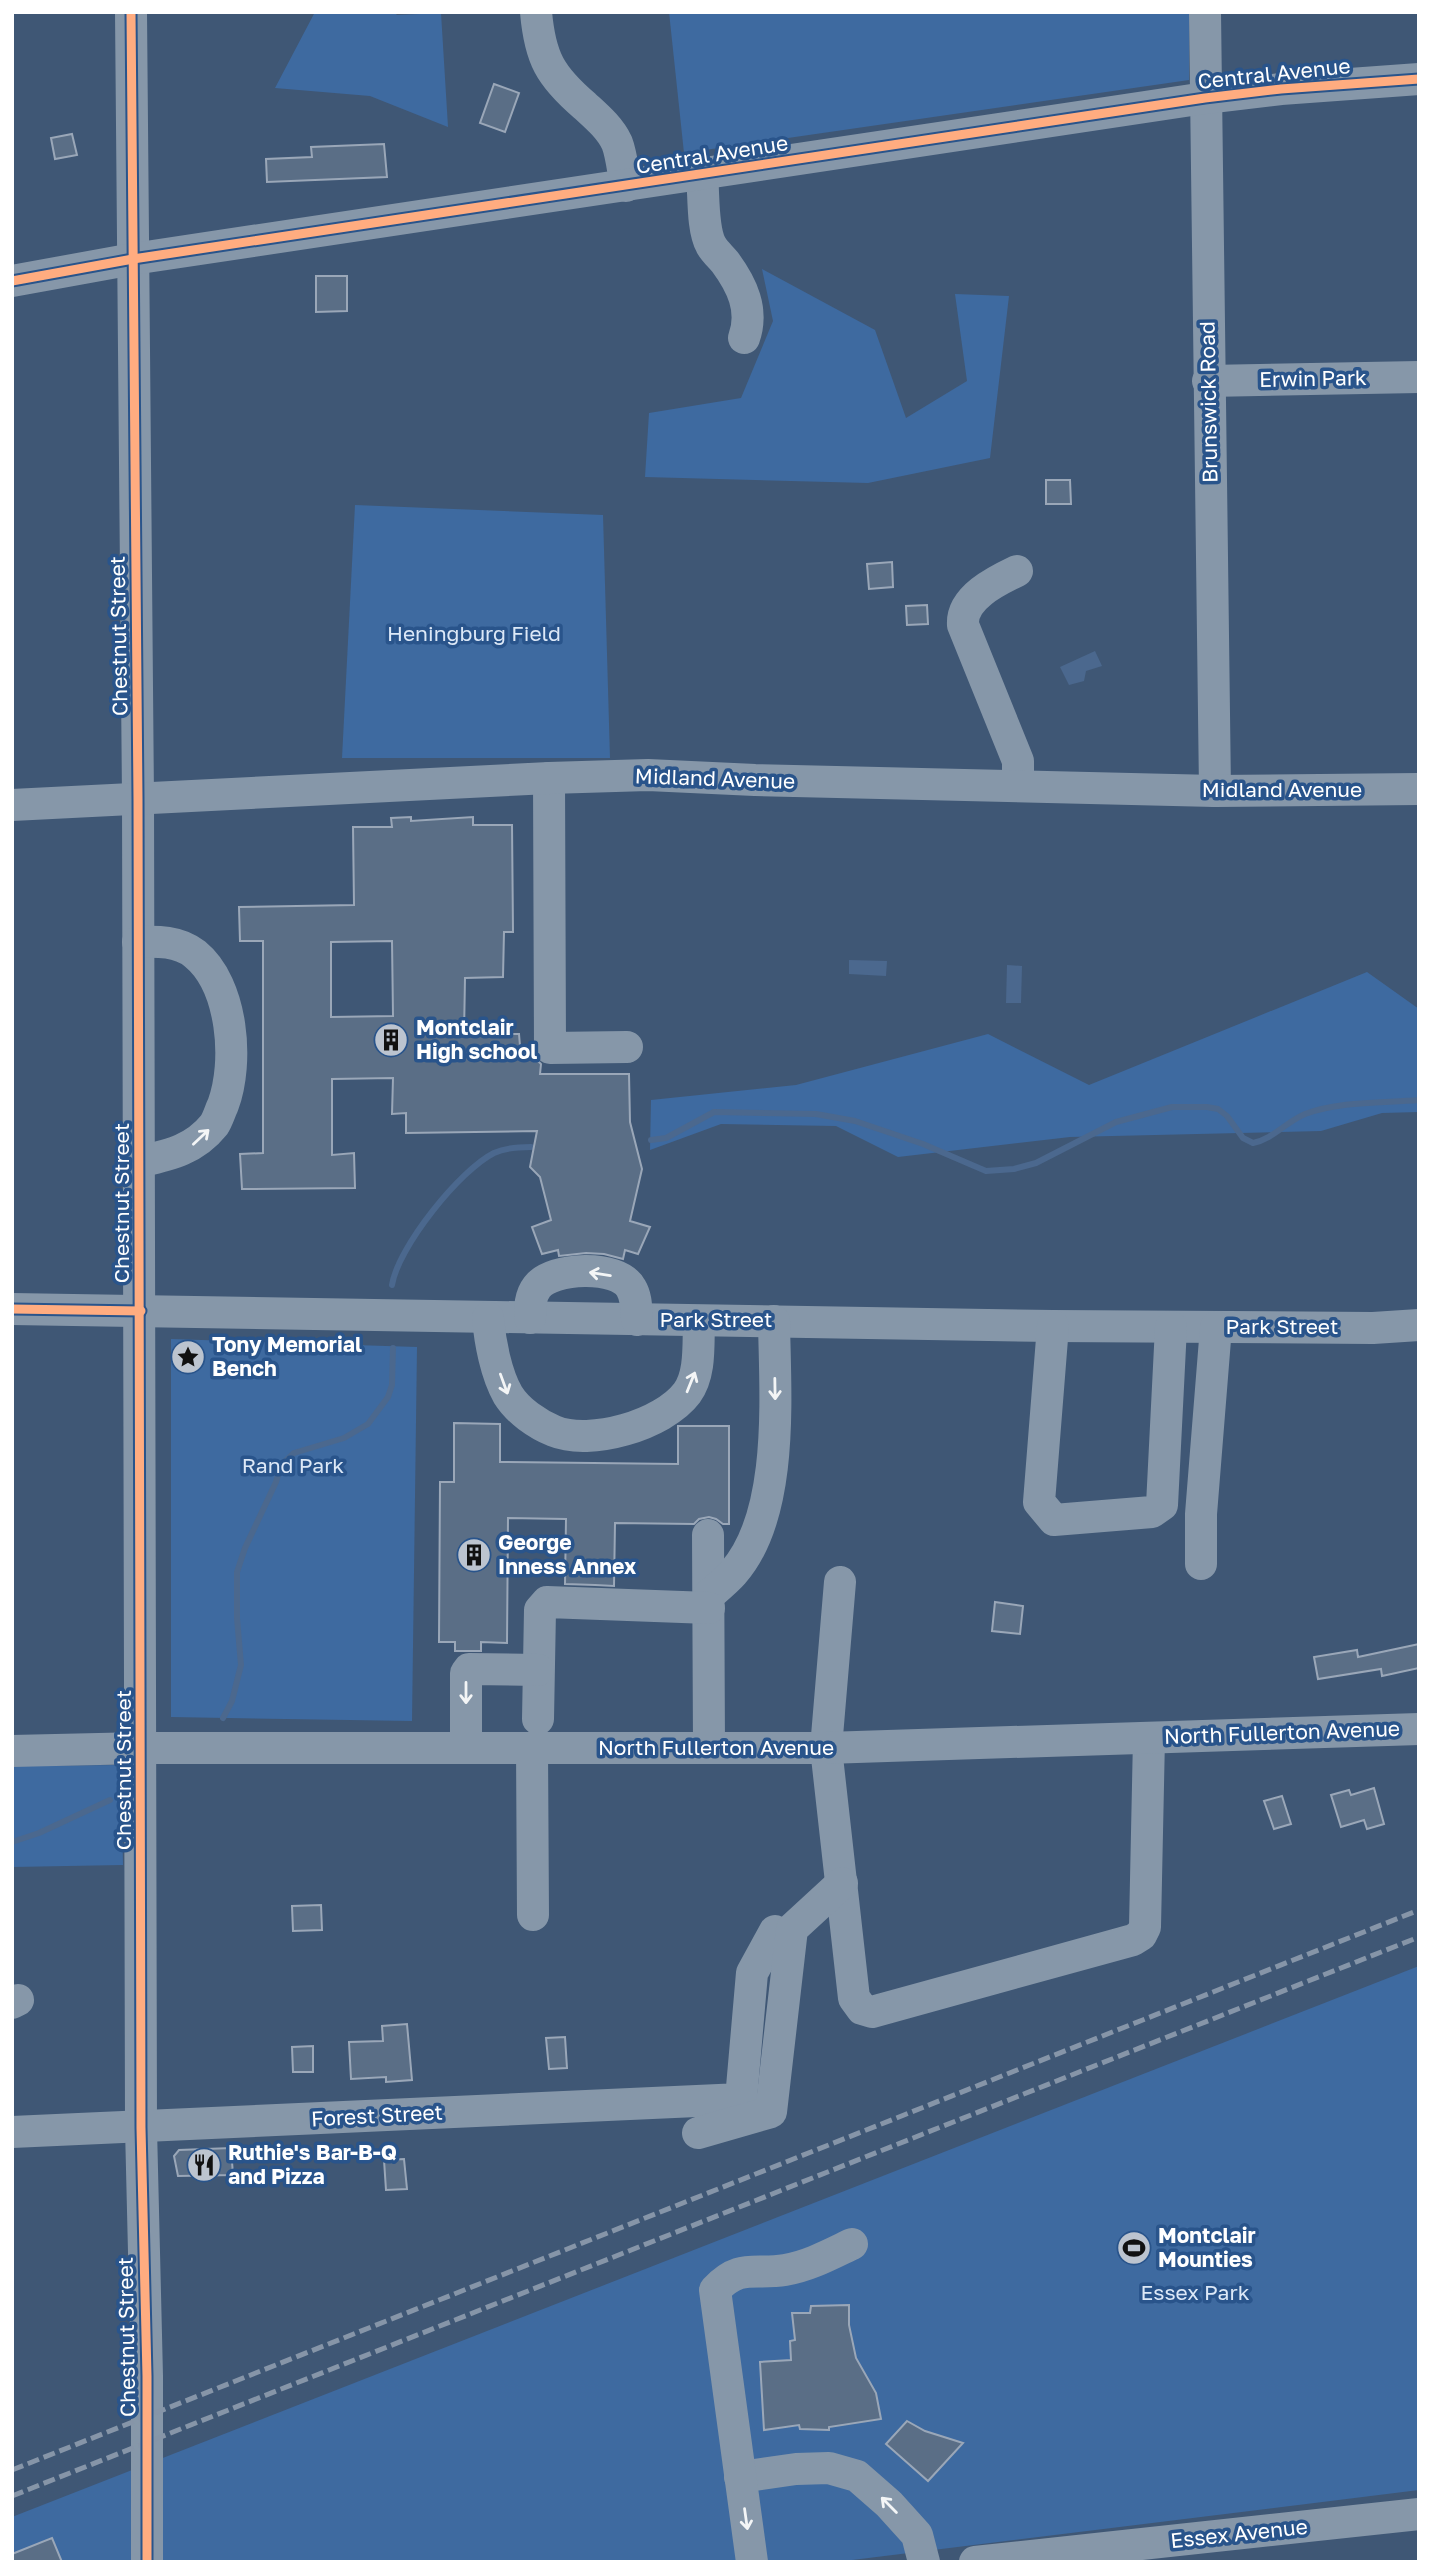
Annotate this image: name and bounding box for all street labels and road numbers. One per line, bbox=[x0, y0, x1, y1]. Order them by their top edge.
street label: Central Avenue bbox=[1196, 52, 1352, 94]
street label: Central Avenue bbox=[634, 129, 790, 179]
street label: Brunswick Road bbox=[1194, 321, 1222, 483]
street label: Erwin Park bbox=[1259, 364, 1367, 392]
street label: Chestnut Street bbox=[104, 556, 132, 716]
street label: Midland Avenue bbox=[634, 762, 796, 794]
street label: Midland Avenue bbox=[1202, 776, 1362, 802]
street label: Chestnut Street bbox=[108, 1123, 134, 1283]
street label: Park Street bbox=[660, 1306, 772, 1332]
street label: Park Street bbox=[1226, 1313, 1338, 1339]
street label: Chestnut Street bbox=[110, 1690, 136, 1850]
street label: North Fullerton Avenue bbox=[1163, 1715, 1400, 1749]
street label: North Fullerton Avenue bbox=[598, 1734, 834, 1760]
street label: Forest Street bbox=[310, 2099, 444, 2131]
street label: Chestnut Street bbox=[112, 2257, 140, 2417]
street label: Essex Avenue bbox=[1169, 2513, 1309, 2553]

